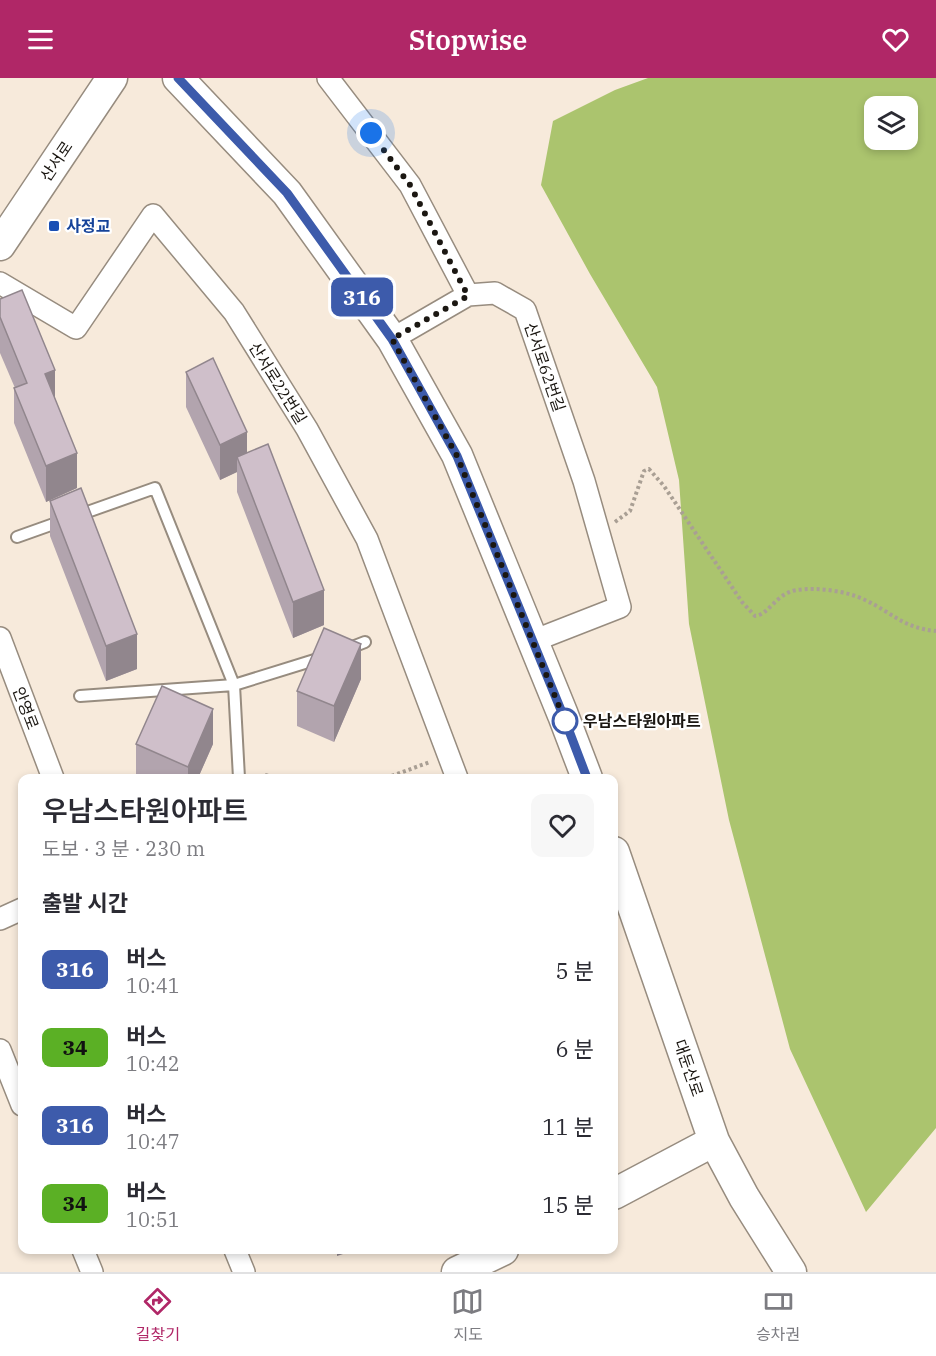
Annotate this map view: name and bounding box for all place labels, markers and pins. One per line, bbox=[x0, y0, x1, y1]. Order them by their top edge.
place label: 사정교 bbox=[66, 216, 110, 236]
marker: 사정교 bbox=[47, 219, 61, 233]
marker: 우남스타원아파트 bbox=[552, 708, 578, 734]
place label: 우남스타원아파트 bbox=[583, 711, 701, 731]

